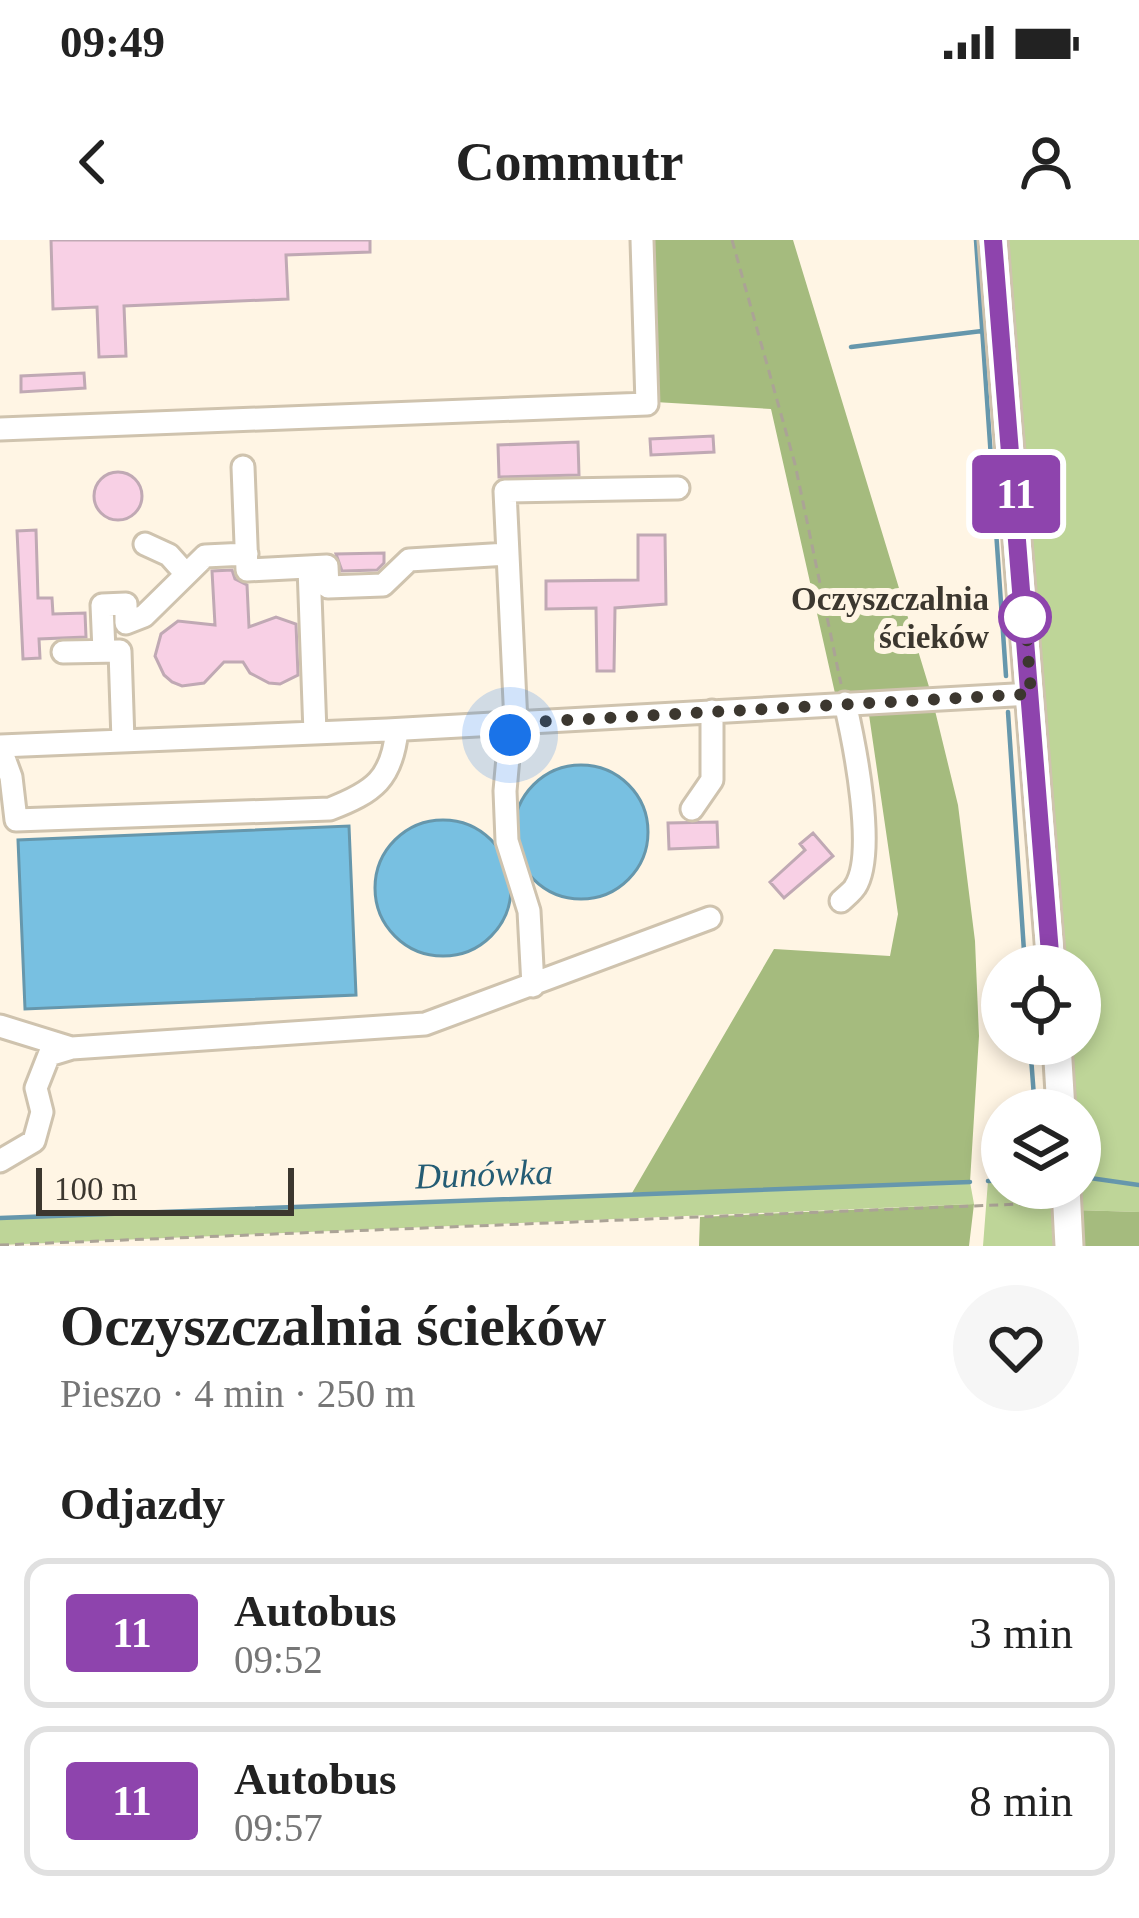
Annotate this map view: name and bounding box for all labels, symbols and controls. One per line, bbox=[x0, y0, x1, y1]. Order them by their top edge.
text: 09:49 bbox=[60, 17, 165, 67]
icon: back bbox=[60, 129, 126, 195]
icon: person bbox=[1013, 129, 1079, 195]
text: Commutr bbox=[456, 132, 683, 192]
line badge: 11 bbox=[962, 455, 1070, 533]
text: 11 bbox=[996, 471, 1036, 517]
place label: Oczyszczalnia ścieków bbox=[791, 581, 989, 655]
marker: Oczyszczalnia ścieków bbox=[1000, 592, 1050, 642]
your location bbox=[480, 705, 540, 765]
map controls bbox=[981, 945, 1101, 1209]
button: locate bbox=[981, 945, 1101, 1065]
button: layers bbox=[981, 1089, 1101, 1209]
water label: Dunówka bbox=[413, 1152, 554, 1196]
scale bar bbox=[36, 1162, 294, 1215]
text: 100 m bbox=[54, 1171, 137, 1207]
button: heart bbox=[953, 1285, 1079, 1411]
text: Oczyszczalnia ścieków bbox=[60, 1294, 606, 1357]
text: Pieszo · 4 min · 250 m bbox=[60, 1372, 415, 1415]
text: Odjazdy bbox=[60, 1479, 225, 1529]
text: Autobus bbox=[234, 1586, 397, 1636]
text: 3 min bbox=[969, 1608, 1073, 1658]
text: 11 bbox=[112, 1610, 152, 1656]
text: 09:52 bbox=[234, 1638, 323, 1681]
text: Autobus bbox=[234, 1754, 397, 1804]
text: 8 min bbox=[969, 1776, 1073, 1826]
text: 11 bbox=[112, 1778, 152, 1824]
text: 09:57 bbox=[234, 1806, 323, 1849]

